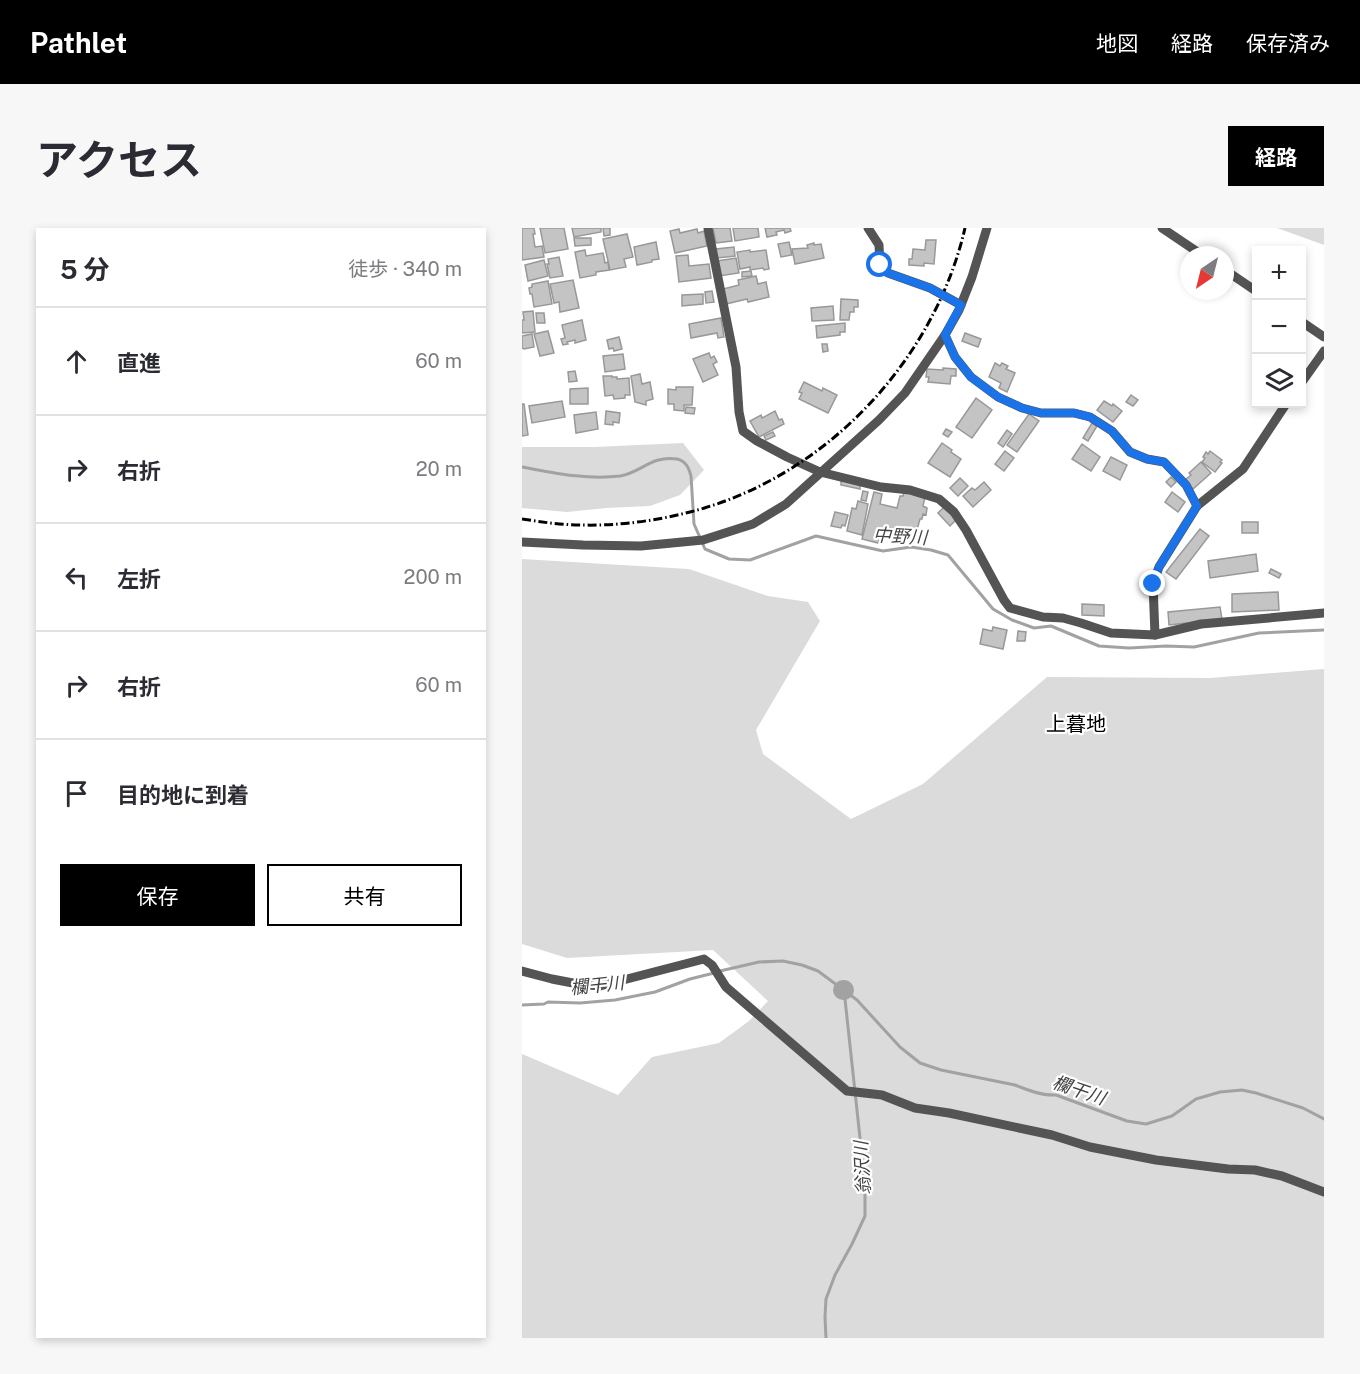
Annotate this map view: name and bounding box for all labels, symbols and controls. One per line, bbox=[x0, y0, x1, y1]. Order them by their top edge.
text: Pathlet bbox=[30, 26, 127, 59]
text: 地図 bbox=[1096, 31, 1138, 56]
text: 経路 bbox=[1171, 31, 1213, 56]
text: 保存済み bbox=[1246, 31, 1330, 56]
button: 経路 bbox=[1228, 126, 1324, 186]
text: アクセス bbox=[36, 135, 202, 184]
north arrow bbox=[1180, 246, 1234, 300]
map controls bbox=[1252, 246, 1306, 408]
button: + bbox=[1252, 246, 1306, 300]
route start bbox=[866, 251, 892, 277]
text: 5 分 bbox=[60, 254, 109, 285]
text: 徒歩 · 340 m bbox=[348, 257, 462, 281]
button: − bbox=[1252, 300, 1306, 354]
icon: ahead bbox=[60, 345, 93, 378]
text: 60 m bbox=[415, 349, 462, 373]
text: 直進 bbox=[117, 350, 161, 376]
button: layers bbox=[1252, 354, 1306, 408]
icon: right bbox=[60, 453, 93, 486]
text: 20 m bbox=[416, 457, 462, 481]
text: 右折 bbox=[117, 458, 161, 484]
water label: 中野川 bbox=[872, 524, 930, 548]
icon: left bbox=[60, 561, 93, 594]
text: 200 m bbox=[404, 565, 462, 589]
text: 左折 bbox=[117, 566, 161, 592]
route end bbox=[1139, 570, 1165, 596]
icon: right bbox=[60, 669, 93, 702]
text: 60 m bbox=[415, 673, 462, 697]
text: 右折 bbox=[117, 674, 161, 700]
district label: 上暮地 bbox=[1046, 712, 1106, 736]
icon: arrive bbox=[60, 777, 93, 810]
text: 目的地に到着 bbox=[117, 782, 249, 808]
button: 保存 bbox=[60, 864, 255, 926]
button: 共有 bbox=[267, 864, 462, 926]
water label: 欄干川 bbox=[569, 972, 627, 998]
water label: 欄干川 bbox=[1050, 1071, 1110, 1109]
water label: 翁沢川 bbox=[850, 1138, 874, 1196]

